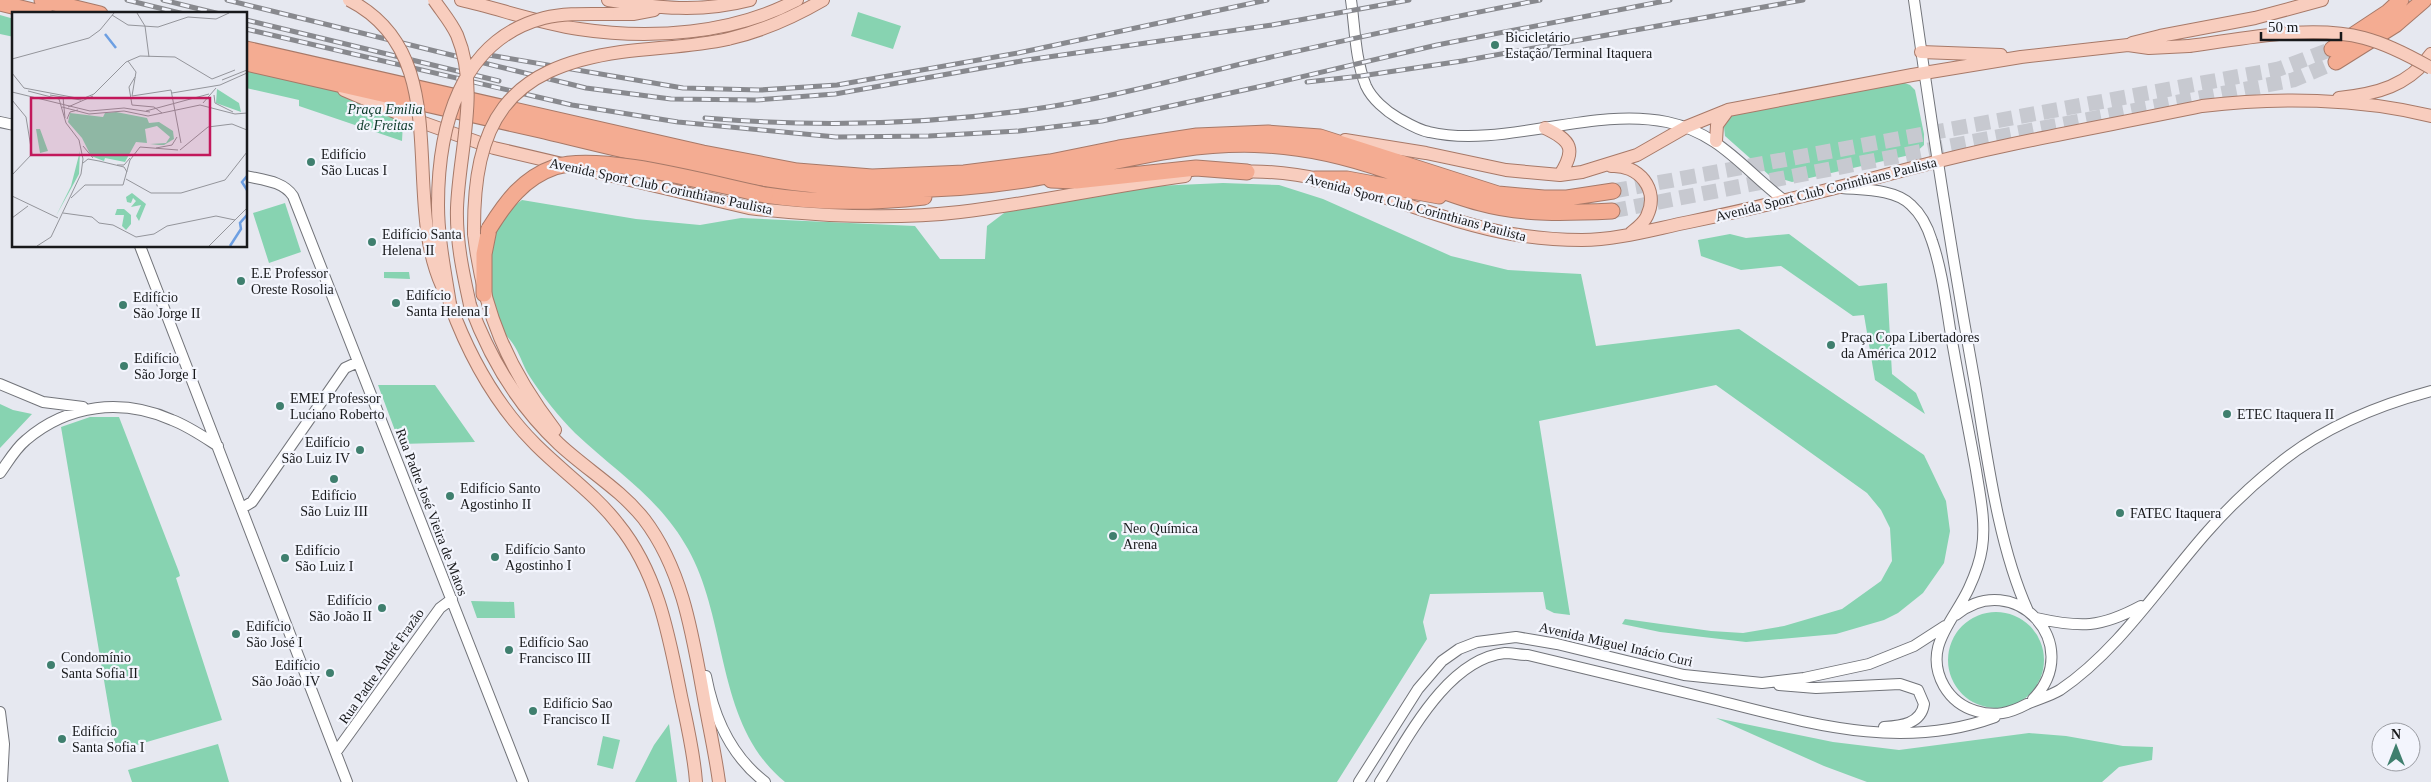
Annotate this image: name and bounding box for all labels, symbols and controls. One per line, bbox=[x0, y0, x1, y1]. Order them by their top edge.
scale bar bbox=[2261, 10, 2341, 42]
inset map bbox=[12, 12, 248, 248]
text: 50 m bbox=[2268, 19, 2299, 35]
place label: Bicicletário Estação/Terminal Itaquera bbox=[1505, 30, 1653, 61]
marker: Bicicletário Estação/Terminal Itaquera bbox=[1489, 39, 1501, 51]
park label: Praça Emilia de Freitas bbox=[346, 102, 423, 133]
place label: Edifício São Lucas I bbox=[321, 147, 387, 178]
street label: Avenida Sport Club Corinthians Paulista bbox=[1714, 154, 1939, 224]
street label: Avenida Sport Club Corinthians Paulista bbox=[548, 155, 775, 218]
marker: Edifício São Lucas I bbox=[305, 156, 317, 168]
street label: Avenida Sport Club Corinthians Paulista bbox=[1304, 171, 1528, 244]
place label: Edifício Santa Helena II bbox=[382, 227, 462, 258]
marker: Edifício Santa Helena II bbox=[366, 236, 378, 248]
place label: E.E Professor Oreste Rosolia bbox=[251, 266, 335, 297]
marker: E.E Professor Oreste Rosolia bbox=[235, 275, 247, 287]
place label: Edifício Santa Helena I bbox=[406, 288, 489, 319]
place label: Edifício São Jorge II bbox=[133, 290, 201, 321]
marker: Edifício Santa Helena I bbox=[390, 297, 402, 309]
marker: Edifício São Jorge II bbox=[117, 299, 129, 311]
place label: Praça Copa Libertadores da América 2012 bbox=[1841, 330, 1979, 361]
marker: Praça Copa Libertadores da América 2012 bbox=[1825, 339, 1837, 351]
place label: Edifício São Jorge I bbox=[134, 351, 197, 382]
marker: Edifício São Jorge I bbox=[118, 360, 130, 372]
place label: EMEI Professor Luciano Roberto bbox=[290, 391, 384, 422]
marker: EMEI Professor Luciano Roberto bbox=[274, 400, 286, 412]
place label: ETEC Itaquera II bbox=[2237, 407, 2335, 422]
marker: ETEC Itaquera II bbox=[2221, 408, 2233, 420]
street label: Rua Padre José Vieira de Matos bbox=[393, 426, 470, 598]
place label: Edifício São Luiz IV bbox=[282, 435, 350, 466]
marker: Edifício São Luiz IV bbox=[354, 444, 366, 456]
marker: Edifício São Luiz III bbox=[328, 473, 340, 485]
place label: Edifício Santo Agostinho II bbox=[460, 481, 541, 512]
place label: Edifício São Luiz III bbox=[300, 488, 368, 519]
marker: Edifício Santo Agostinho II bbox=[444, 490, 456, 502]
place label: FATEC Itaquera bbox=[2130, 506, 2222, 521]
marker: FATEC Itaquera bbox=[2114, 507, 2126, 519]
place label: Neo Química Arena bbox=[1123, 521, 1199, 552]
marker: Neo Química Arena bbox=[1107, 530, 1119, 542]
place label: Edifício Santo Agostinho I bbox=[505, 542, 586, 573]
place label: Edifício São Luiz I bbox=[295, 543, 354, 574]
marker: Edifício Santo Agostinho I bbox=[489, 551, 501, 563]
marker: Edifício São Luiz I bbox=[279, 552, 291, 564]
place label: Edifício São João II bbox=[309, 593, 372, 624]
marker: Edifício São João II bbox=[376, 602, 388, 614]
street label: Rua Padre André Frazão bbox=[336, 606, 427, 727]
place label: Edifício São José I bbox=[246, 619, 303, 650]
street label: Avenida Miguel Inácio Curi bbox=[1538, 619, 1694, 670]
marker: Edifício São José I bbox=[230, 628, 242, 640]
place label: Edifício Sao Francisco III bbox=[519, 635, 591, 666]
marker: Edifício Sao Francisco III bbox=[503, 644, 515, 656]
place label: Condomínio Santa Sofia II bbox=[61, 650, 138, 681]
place label: Edifício São João IV bbox=[252, 658, 320, 689]
marker: Condomínio Santa Sofia II bbox=[45, 659, 57, 671]
marker: Edifício São João IV bbox=[324, 667, 336, 679]
place label: Edifício Sao Francisco II bbox=[543, 696, 613, 727]
marker: Edifício Sao Francisco II bbox=[527, 705, 539, 717]
north arrow bbox=[2371, 722, 2421, 772]
place label: Edifício Santa Sofia I bbox=[72, 724, 145, 755]
text: N bbox=[2391, 727, 2401, 742]
marker: Edifício Santa Sofia I bbox=[56, 733, 68, 745]

